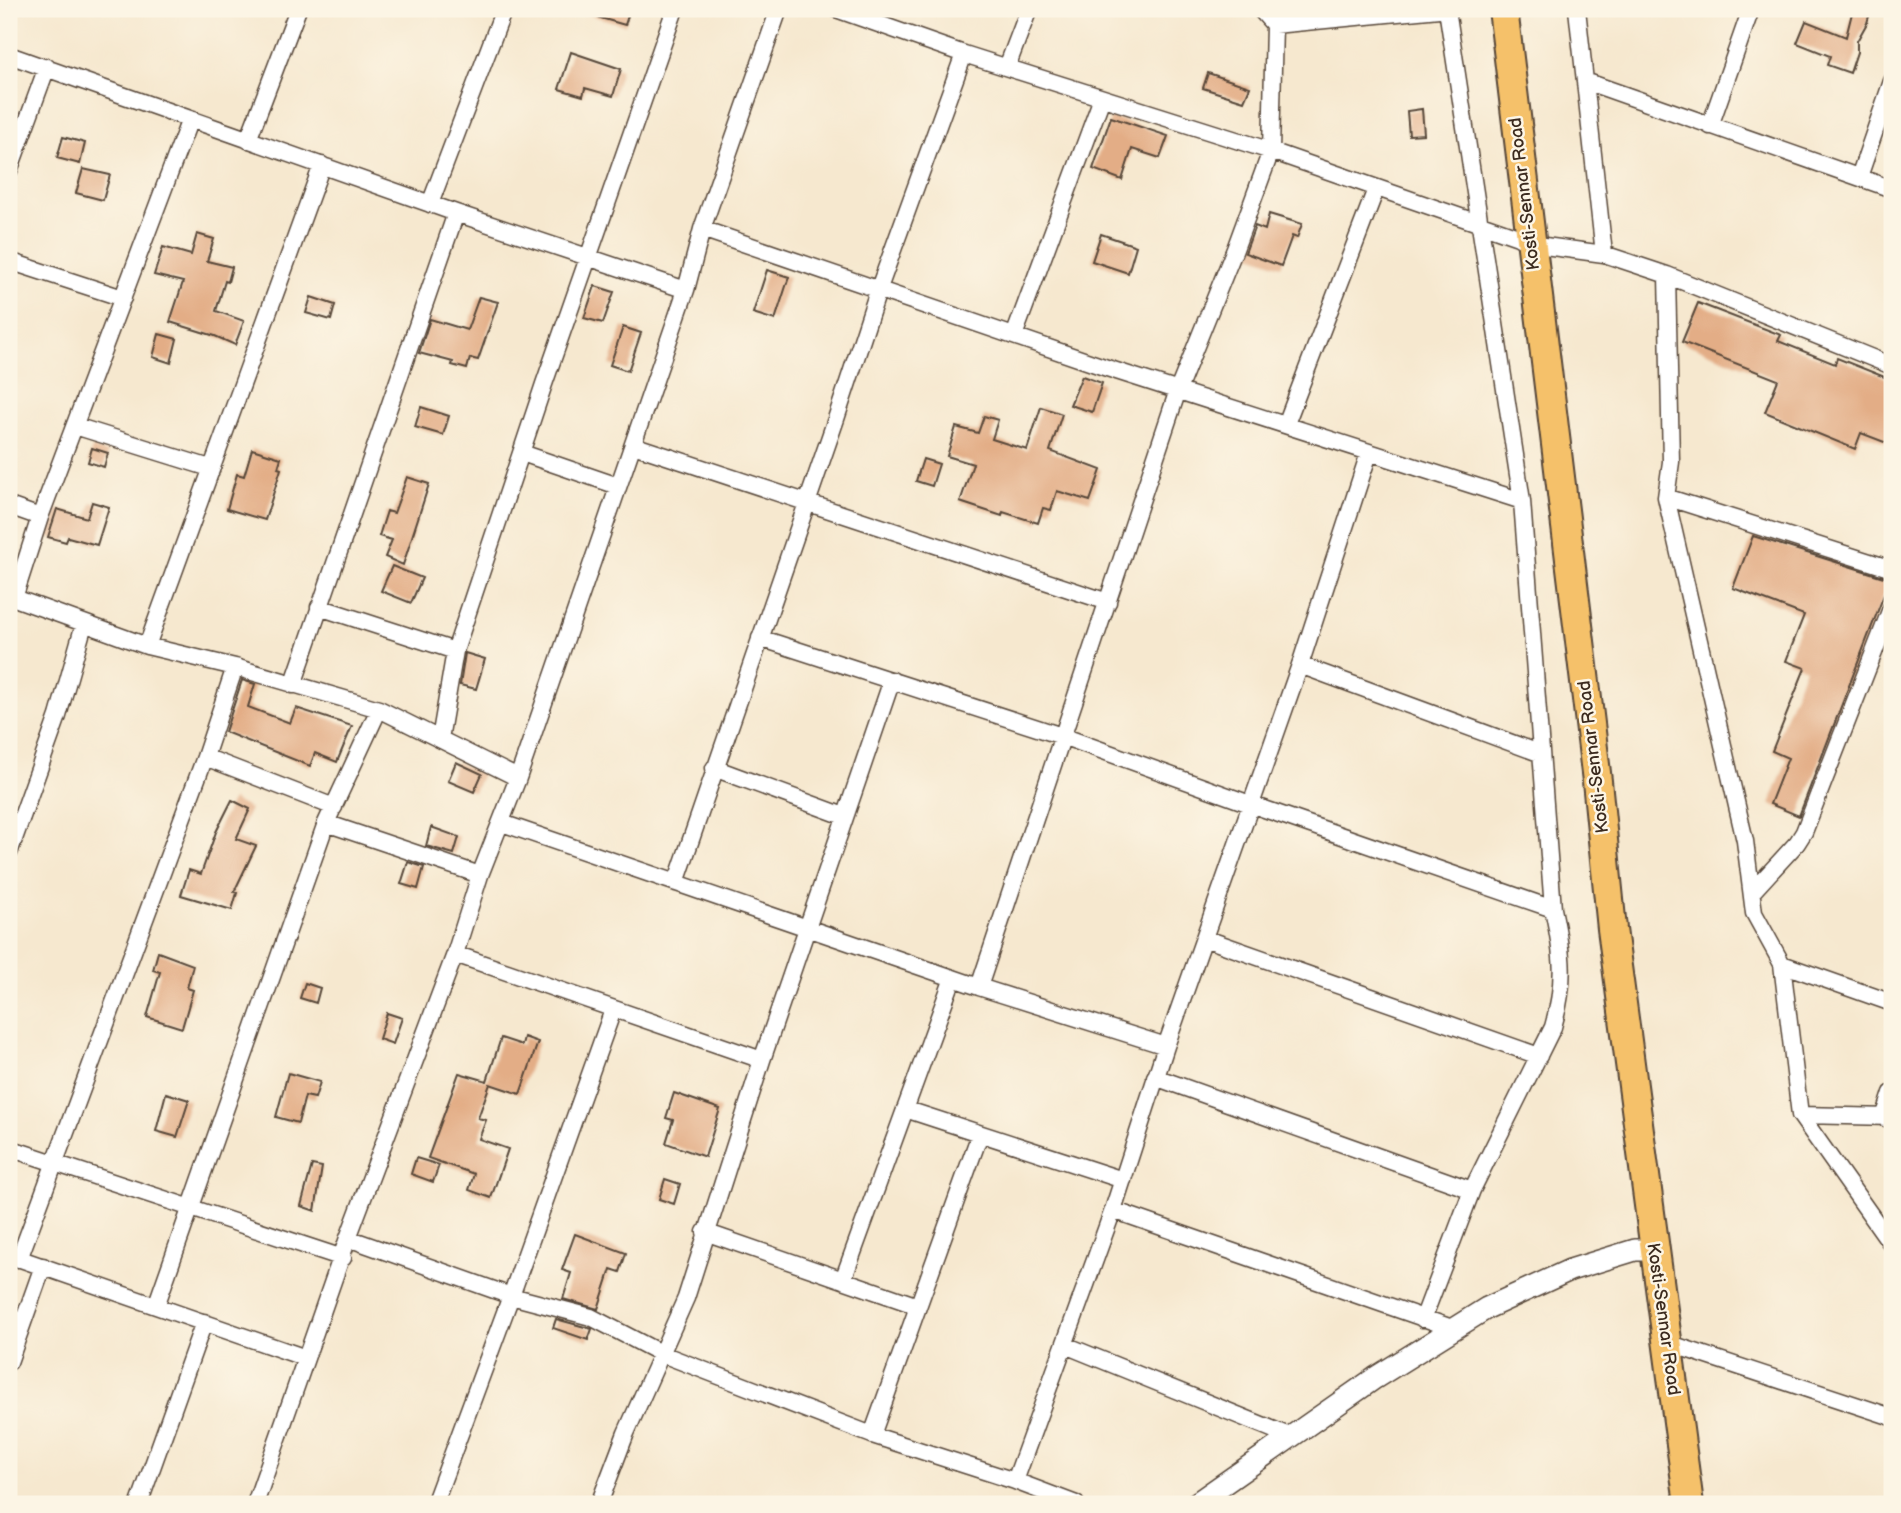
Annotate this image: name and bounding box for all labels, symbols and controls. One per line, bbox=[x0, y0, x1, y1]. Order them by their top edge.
street label: Kosti-Sennar Road bbox=[1505, 116, 1544, 272]
street label: Kosti-Sennar Road bbox=[1574, 679, 1613, 835]
street label: Kosti-Sennar Road bbox=[1642, 1241, 1685, 1397]

